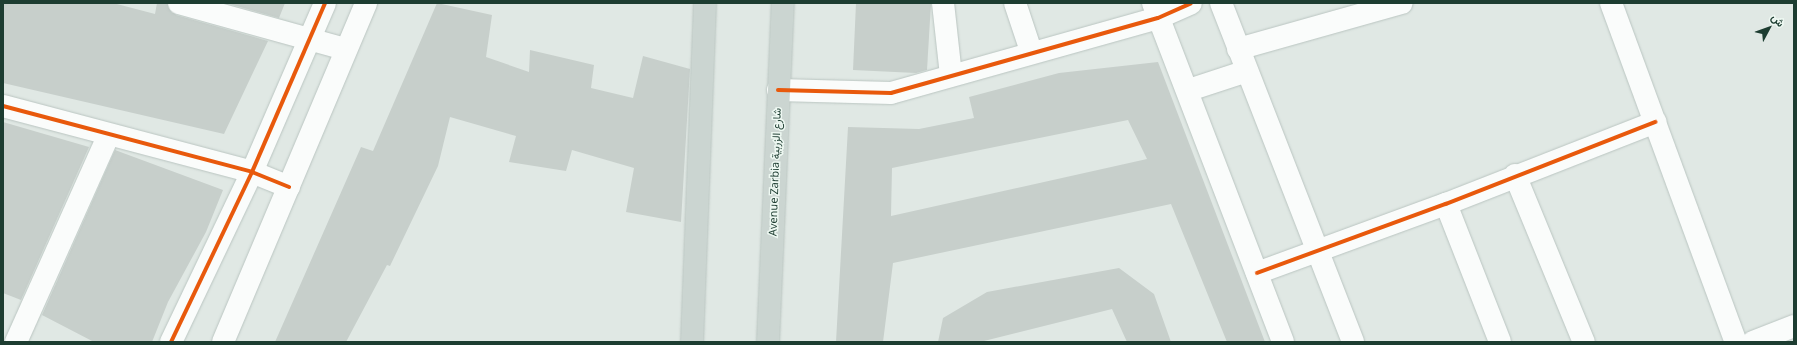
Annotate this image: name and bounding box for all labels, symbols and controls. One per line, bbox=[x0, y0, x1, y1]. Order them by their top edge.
north arrow bbox=[1749, 8, 1789, 48]
text: ش bbox=[1768, 10, 1788, 30]
street label: Avenue Zarbia شارع الزربية bbox=[766, 108, 784, 236]

